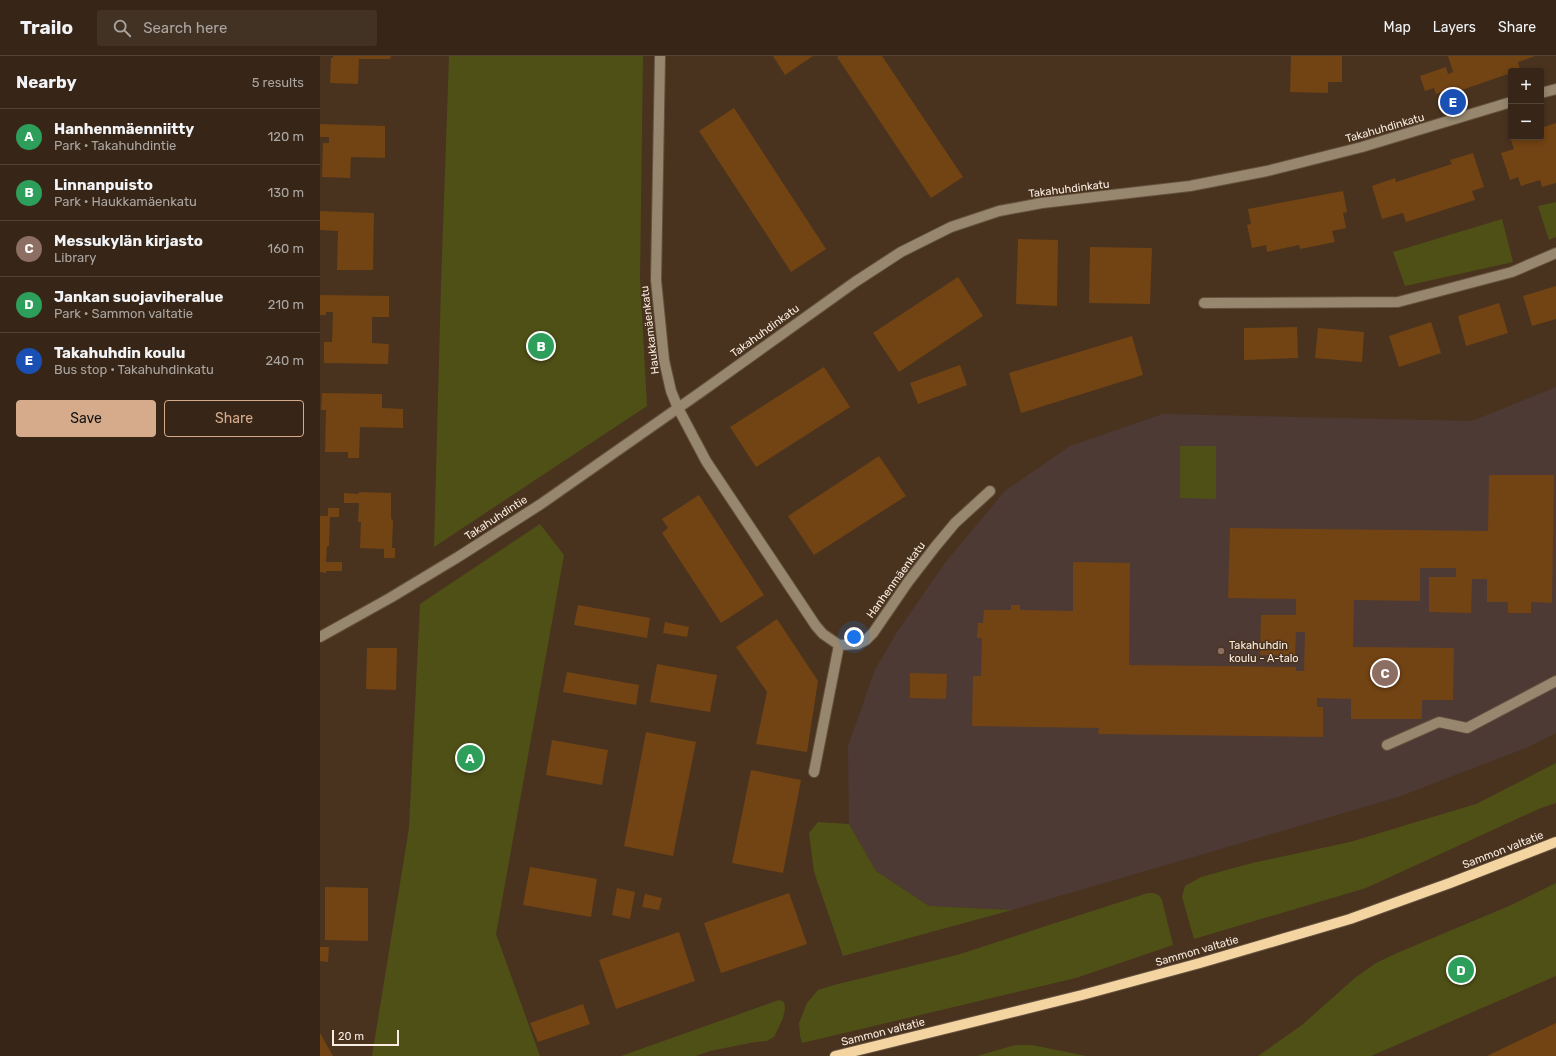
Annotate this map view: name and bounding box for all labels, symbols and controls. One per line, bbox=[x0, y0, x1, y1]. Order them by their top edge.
search box bbox=[97, 10, 377, 46]
text: Trailo bbox=[20, 16, 73, 39]
icon: search bbox=[111, 17, 133, 39]
text: Search here bbox=[143, 19, 227, 37]
text: Map bbox=[1384, 19, 1411, 36]
text: Layers bbox=[1433, 19, 1476, 36]
text: Share bbox=[1498, 19, 1536, 36]
map controls bbox=[1508, 68, 1544, 140]
button: + bbox=[1508, 68, 1544, 104]
text: Nearby bbox=[16, 72, 77, 92]
text: 5 results bbox=[252, 75, 304, 90]
pin: E bbox=[1440, 87, 1466, 117]
button: − bbox=[1508, 104, 1544, 140]
street label: Takahuhdinkatu bbox=[1344, 111, 1426, 145]
text: Hanhenmäenniitty bbox=[54, 120, 194, 138]
text: A bbox=[24, 129, 34, 144]
text: 120 m bbox=[268, 129, 304, 144]
text: Park · Takahuhdintie bbox=[54, 138, 176, 153]
text: Linnanpuisto bbox=[54, 176, 153, 194]
street label: Takahuhdinkatu bbox=[1028, 178, 1110, 200]
text: B bbox=[24, 185, 34, 200]
text: 130 m bbox=[268, 185, 304, 200]
text: Park · Haukkamäenkatu bbox=[54, 194, 197, 209]
text: Messukylän kirjasto bbox=[54, 232, 203, 250]
text: C bbox=[24, 241, 34, 256]
text: 160 m bbox=[268, 241, 304, 256]
text: Library bbox=[54, 250, 96, 265]
street label: Haukkamäenkatu bbox=[638, 285, 662, 375]
text: Jankan suojaviheralue bbox=[54, 288, 223, 306]
text: D bbox=[24, 297, 34, 312]
text: 210 m bbox=[268, 297, 304, 312]
street label: Takahuhdinkatu bbox=[728, 302, 802, 360]
text: Park · Sammon valtatie bbox=[54, 306, 193, 321]
pin: B bbox=[528, 331, 554, 361]
text: Takahuhdin koulu bbox=[54, 344, 185, 362]
text: E bbox=[25, 353, 33, 368]
text: 240 m bbox=[265, 353, 304, 368]
text: Bus stop · Takahuhdinkatu bbox=[54, 362, 214, 377]
button: Save bbox=[16, 400, 156, 437]
button: Share bbox=[164, 400, 304, 437]
street label: Takahuhdintie bbox=[462, 493, 530, 543]
street label: Hanhenmäenkatu bbox=[864, 539, 928, 621]
your location bbox=[844, 627, 864, 647]
place label: Takahuhdin koulu - A-talo bbox=[1229, 639, 1299, 665]
marker: Takahuhdin koulu - A-talo bbox=[1216, 646, 1226, 656]
pin: C bbox=[1372, 658, 1398, 688]
pin: A bbox=[457, 743, 483, 773]
street label: Sammon valtatie bbox=[1461, 829, 1545, 871]
street label: Sammon valtatie bbox=[1154, 933, 1240, 969]
pin: D bbox=[1448, 955, 1474, 985]
street label: Sammon valtatie bbox=[840, 1015, 926, 1049]
scale bar bbox=[332, 1028, 399, 1047]
text: 20 m bbox=[338, 1030, 364, 1043]

